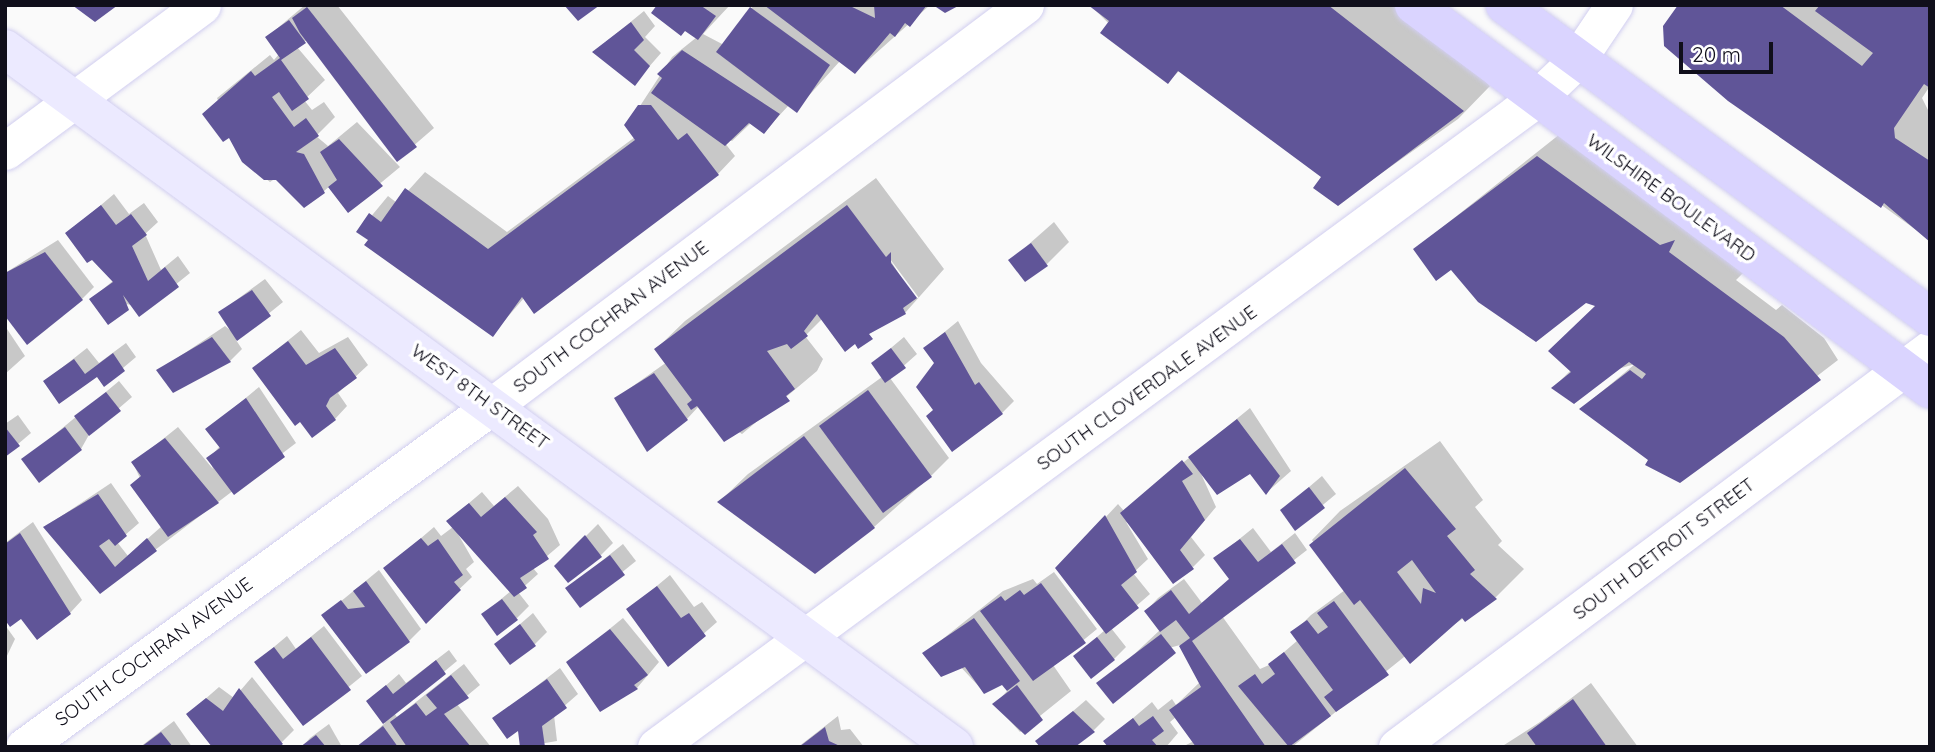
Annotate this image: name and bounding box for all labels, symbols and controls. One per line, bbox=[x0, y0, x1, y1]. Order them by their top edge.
scale bar bbox=[1683, 28, 1778, 72]
text: 20 m bbox=[1692, 41, 1741, 67]
street label: WILSHIRE BOULEVARD bbox=[1582, 129, 1760, 267]
street label: SOUTH COCHRAN AVENUE bbox=[509, 236, 713, 398]
street label: SOUTH CLOVERDALE AVENUE bbox=[1033, 301, 1261, 475]
street label: WEST 8TH STREET bbox=[407, 339, 553, 455]
street label: SOUTH DETROIT STREET bbox=[1569, 473, 1759, 625]
street label: SOUTH COCHRAN AVENUE bbox=[51, 573, 257, 731]

